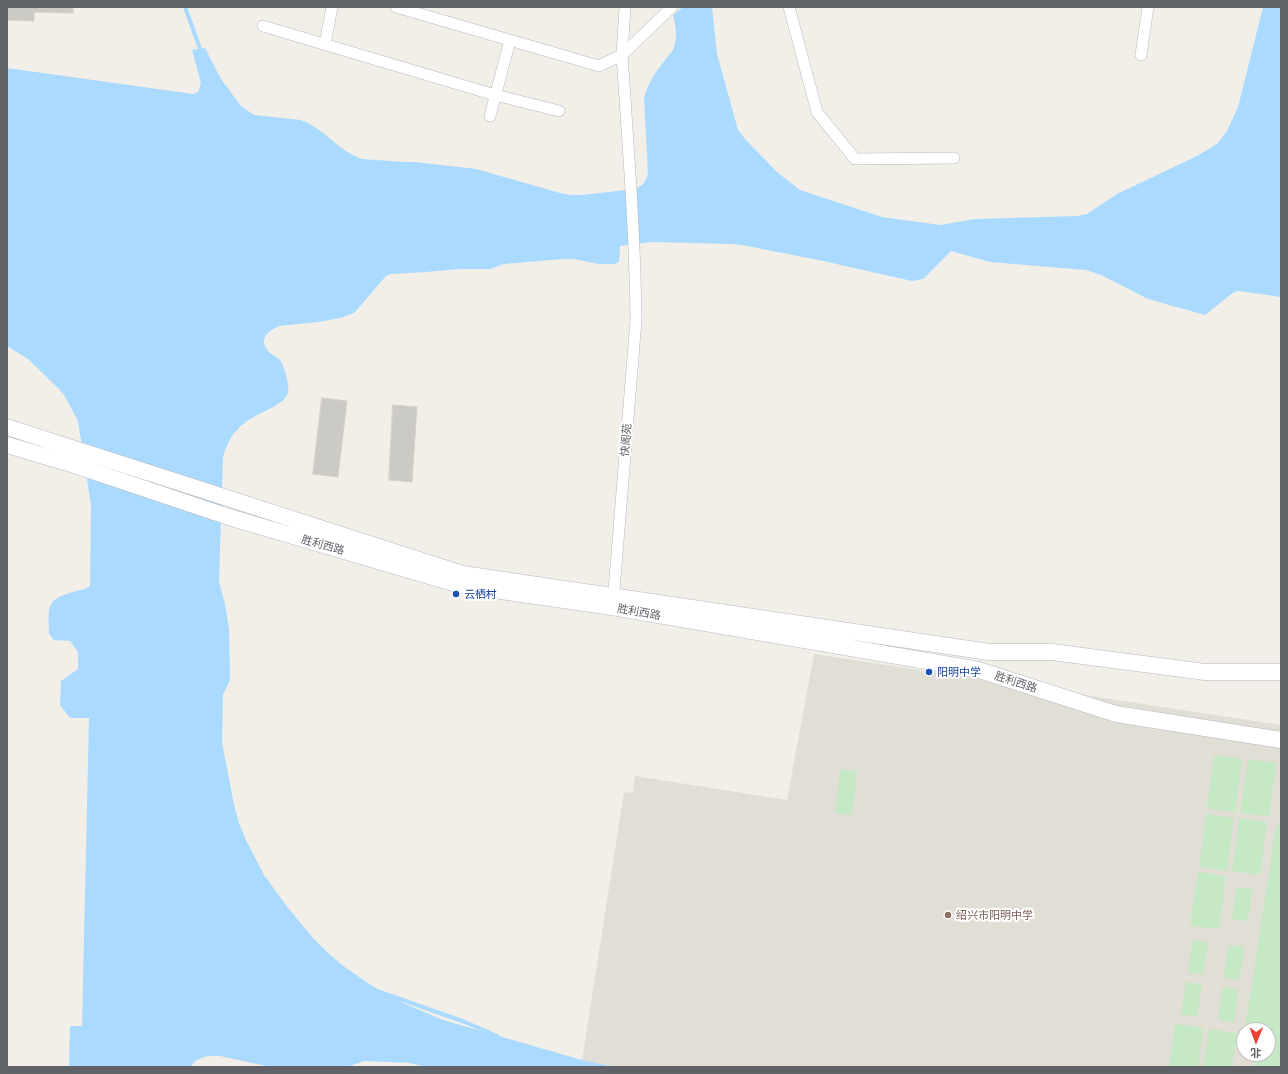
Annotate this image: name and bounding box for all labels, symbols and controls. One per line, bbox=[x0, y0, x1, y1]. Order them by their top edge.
street label: 快阁苑 bbox=[618, 423, 634, 457]
street label: 胜利西路 bbox=[300, 533, 346, 557]
place label: 云栖村 bbox=[464, 587, 497, 601]
marker: 云栖村 bbox=[451, 589, 461, 599]
street label: 胜利西路 bbox=[616, 602, 662, 622]
place label: 阳明中学 bbox=[937, 665, 981, 679]
marker: 阳明中学 bbox=[924, 667, 934, 677]
street label: 胜利西路 bbox=[993, 669, 1039, 695]
place label: 绍兴市阳明中学 bbox=[956, 908, 1033, 922]
marker: 绍兴市阳明中学 bbox=[943, 910, 953, 920]
north arrow bbox=[1236, 1022, 1276, 1062]
text: 北 bbox=[1250, 1047, 1261, 1060]

